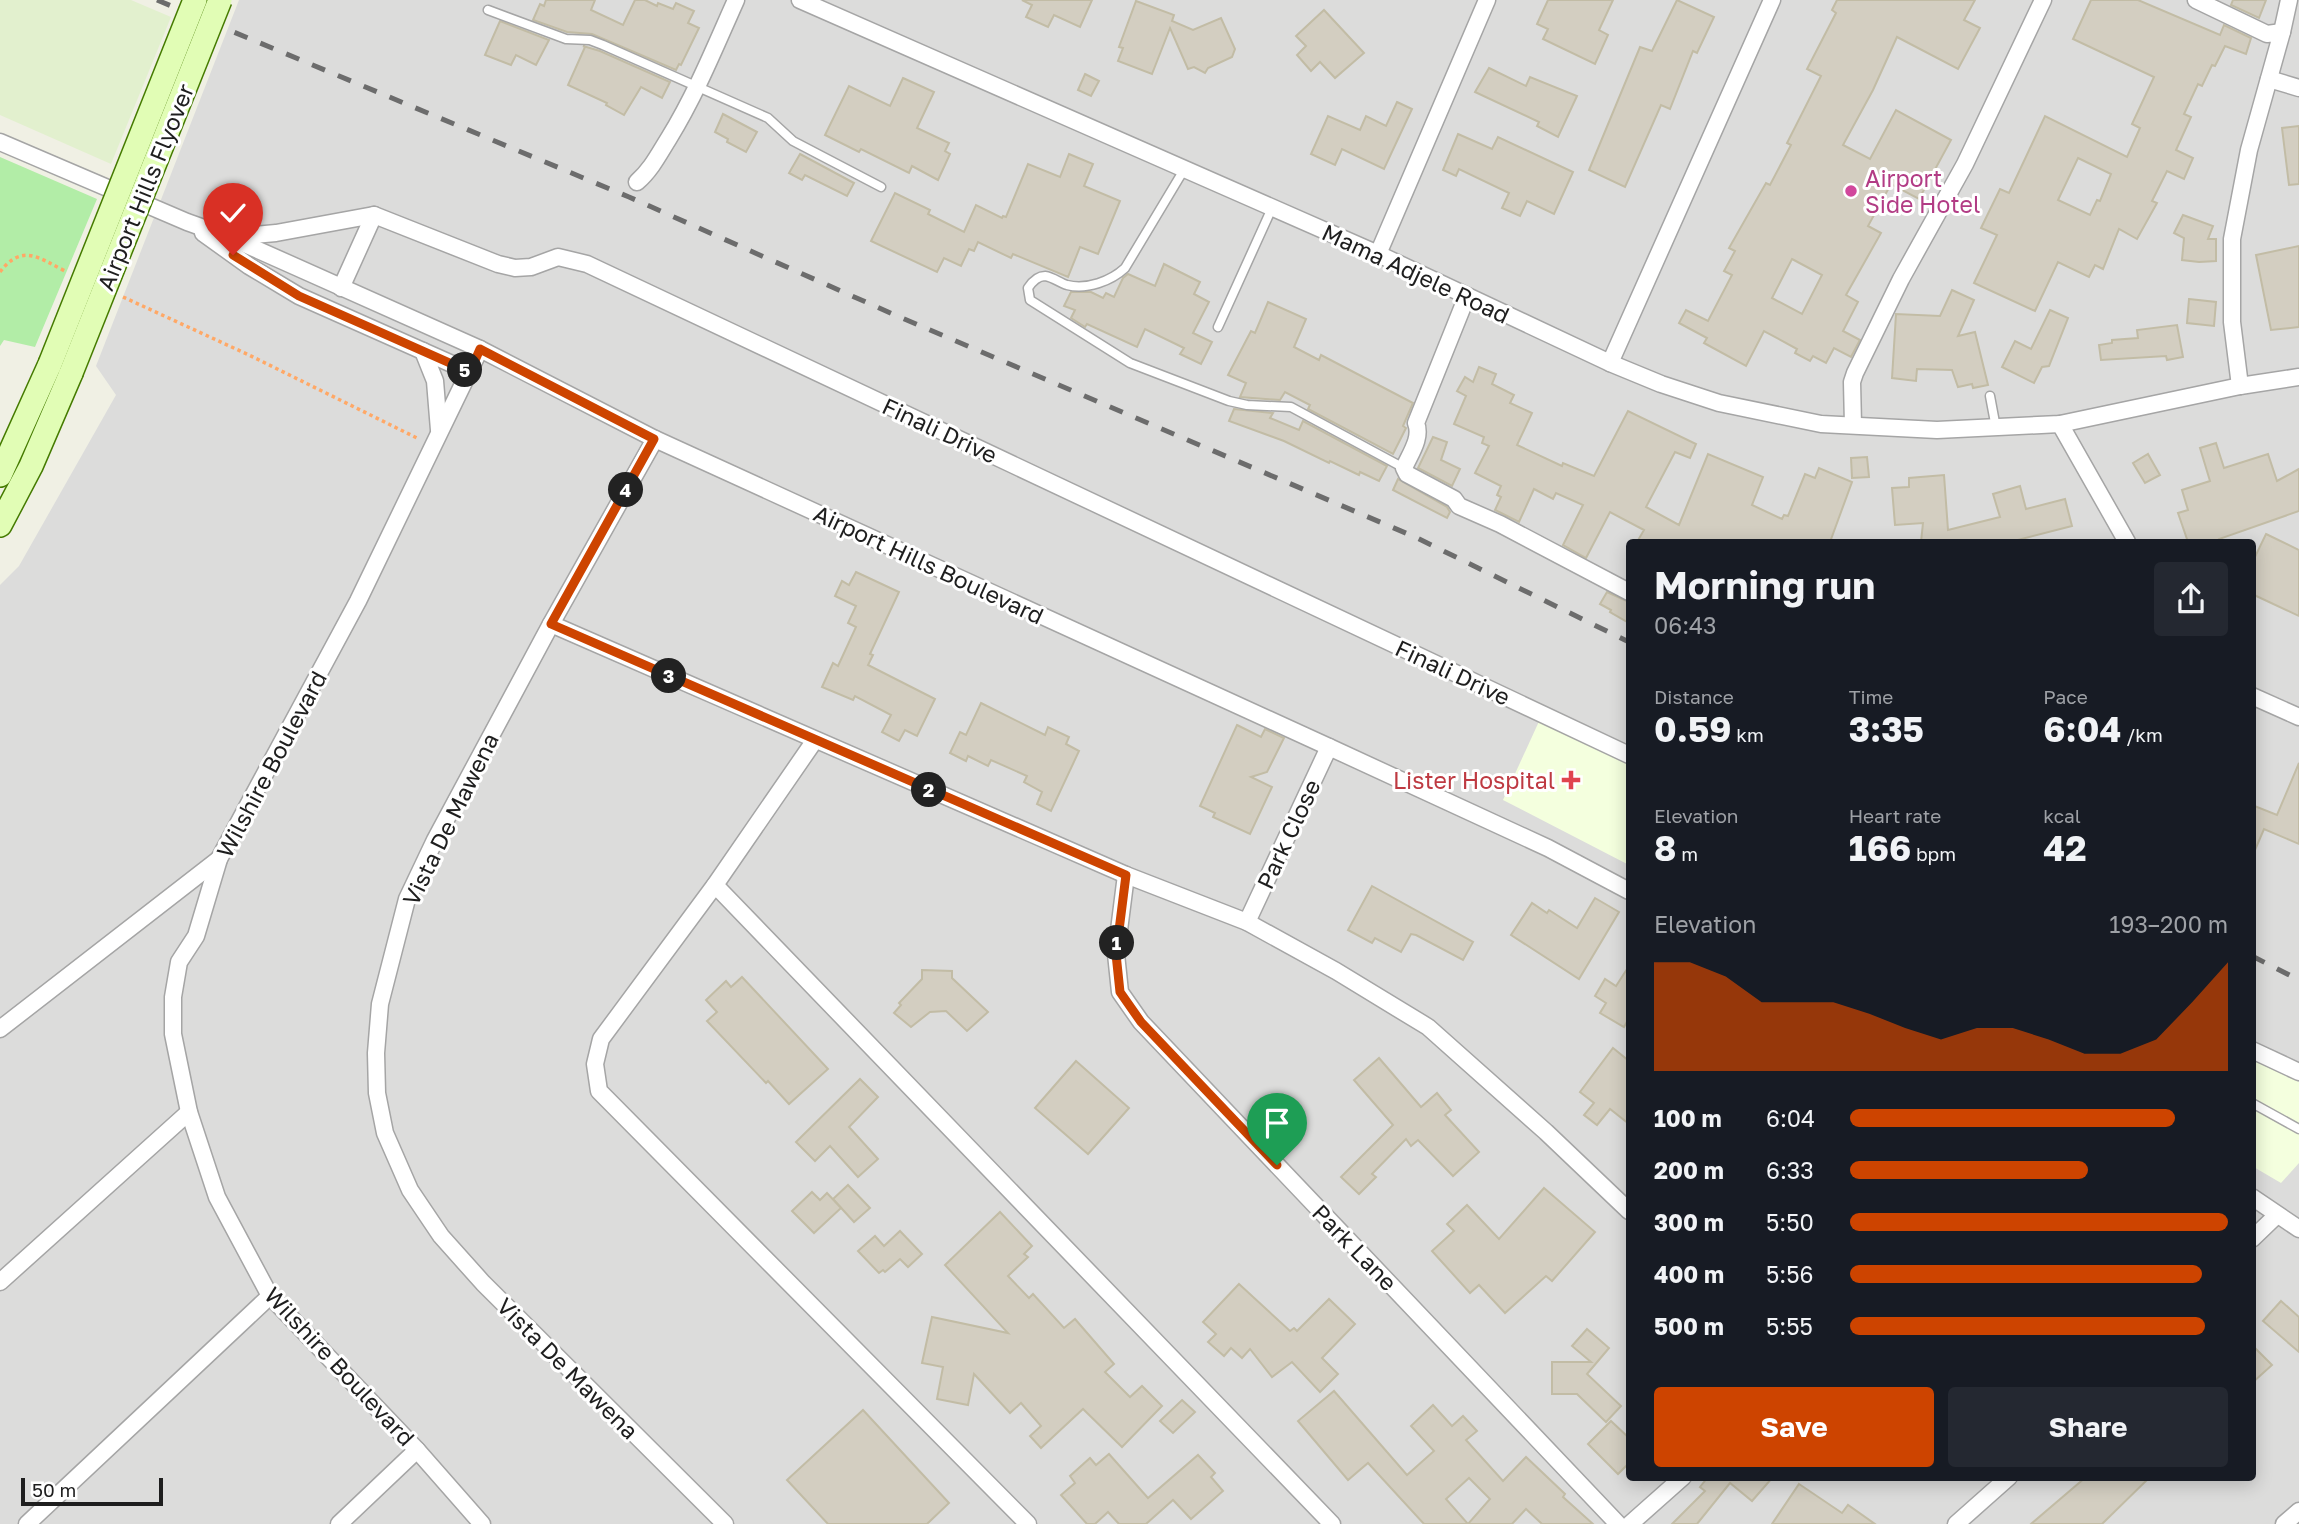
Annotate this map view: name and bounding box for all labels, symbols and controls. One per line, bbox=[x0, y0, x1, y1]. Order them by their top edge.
street label: Airport Hills Flyover bbox=[91, 80, 199, 294]
place label: Airport Side Hotel bbox=[1865, 164, 1980, 218]
pin bbox=[203, 183, 263, 255]
marker: Airport Side Hotel bbox=[1843, 183, 1859, 199]
icon: check bbox=[214, 194, 252, 232]
street label: Mama Adjele Road bbox=[1318, 217, 1514, 329]
pin: 5 bbox=[448, 352, 482, 388]
text: 5 bbox=[459, 358, 470, 381]
street label: Finali Drive bbox=[878, 391, 1002, 469]
pin: 4 bbox=[608, 472, 644, 508]
text: 4 bbox=[620, 478, 631, 501]
street label: Airport Hills Boulevard bbox=[810, 498, 1048, 630]
text: Morning run bbox=[1654, 562, 1875, 607]
button: share bbox=[2154, 562, 2228, 636]
text: 06:43 bbox=[1654, 611, 1717, 639]
street label: Finali Drive bbox=[1391, 633, 1515, 711]
pin: 3 bbox=[652, 658, 686, 694]
text: 3 bbox=[663, 664, 674, 687]
street label: Wilshire Boulevard bbox=[210, 666, 332, 862]
text: Distance bbox=[1654, 685, 1734, 708]
text: Time bbox=[1849, 685, 1893, 708]
text: Pace bbox=[2043, 685, 2088, 708]
text: 0.59 bbox=[1654, 708, 1732, 750]
text: 3:35 bbox=[1849, 708, 1924, 750]
text: 6:04 bbox=[2043, 708, 2121, 750]
text: km bbox=[1732, 723, 1764, 746]
text: /km bbox=[2121, 723, 2163, 746]
street label: Vista De Mawena bbox=[396, 728, 504, 910]
place label: Lister Hospital bbox=[1393, 766, 1555, 794]
marker: Lister Hospital bbox=[1561, 770, 1581, 790]
pin: 2 bbox=[912, 772, 946, 808]
street label: Park Close bbox=[1250, 775, 1326, 893]
text: 2 bbox=[923, 778, 934, 801]
text: Elevation bbox=[1654, 804, 1739, 827]
text: Heart rate bbox=[1849, 804, 1941, 827]
text: kcal bbox=[2043, 804, 2081, 827]
text: 8 bbox=[1654, 827, 1676, 869]
text: 166 bbox=[1849, 827, 1911, 869]
text: 42 bbox=[2043, 827, 2087, 869]
text: m bbox=[1676, 842, 1698, 865]
text: bpm bbox=[1911, 842, 1956, 865]
text: Elevation bbox=[1654, 910, 1756, 938]
text: 193–200 m bbox=[2109, 910, 2228, 938]
pin: 1 bbox=[1100, 926, 1134, 960]
text: 1 bbox=[1112, 931, 1121, 954]
pin bbox=[1247, 1093, 1307, 1165]
icon: arrive bbox=[1258, 1104, 1296, 1142]
text: 100 m bbox=[1654, 1104, 1722, 1132]
text: 6:04 bbox=[1766, 1104, 1815, 1132]
text: 200 m bbox=[1654, 1156, 1724, 1184]
text: 6:33 bbox=[1766, 1156, 1814, 1184]
street label: Park Lane bbox=[1307, 1198, 1403, 1296]
text: 300 m bbox=[1654, 1208, 1724, 1236]
text: 5:50 bbox=[1766, 1208, 1814, 1236]
text: 400 m bbox=[1654, 1260, 1724, 1288]
text: 5:56 bbox=[1766, 1260, 1814, 1288]
street label: Wilshire Boulevard bbox=[259, 1281, 421, 1451]
street label: Vista De Mawena bbox=[492, 1292, 644, 1444]
text: 500 m bbox=[1654, 1312, 1724, 1340]
text: 5:55 bbox=[1766, 1312, 1813, 1340]
button: Save bbox=[1654, 1387, 1934, 1467]
button: Share bbox=[1948, 1387, 2228, 1467]
scale bar bbox=[21, 1475, 163, 1507]
text: 50 m bbox=[32, 1478, 76, 1501]

